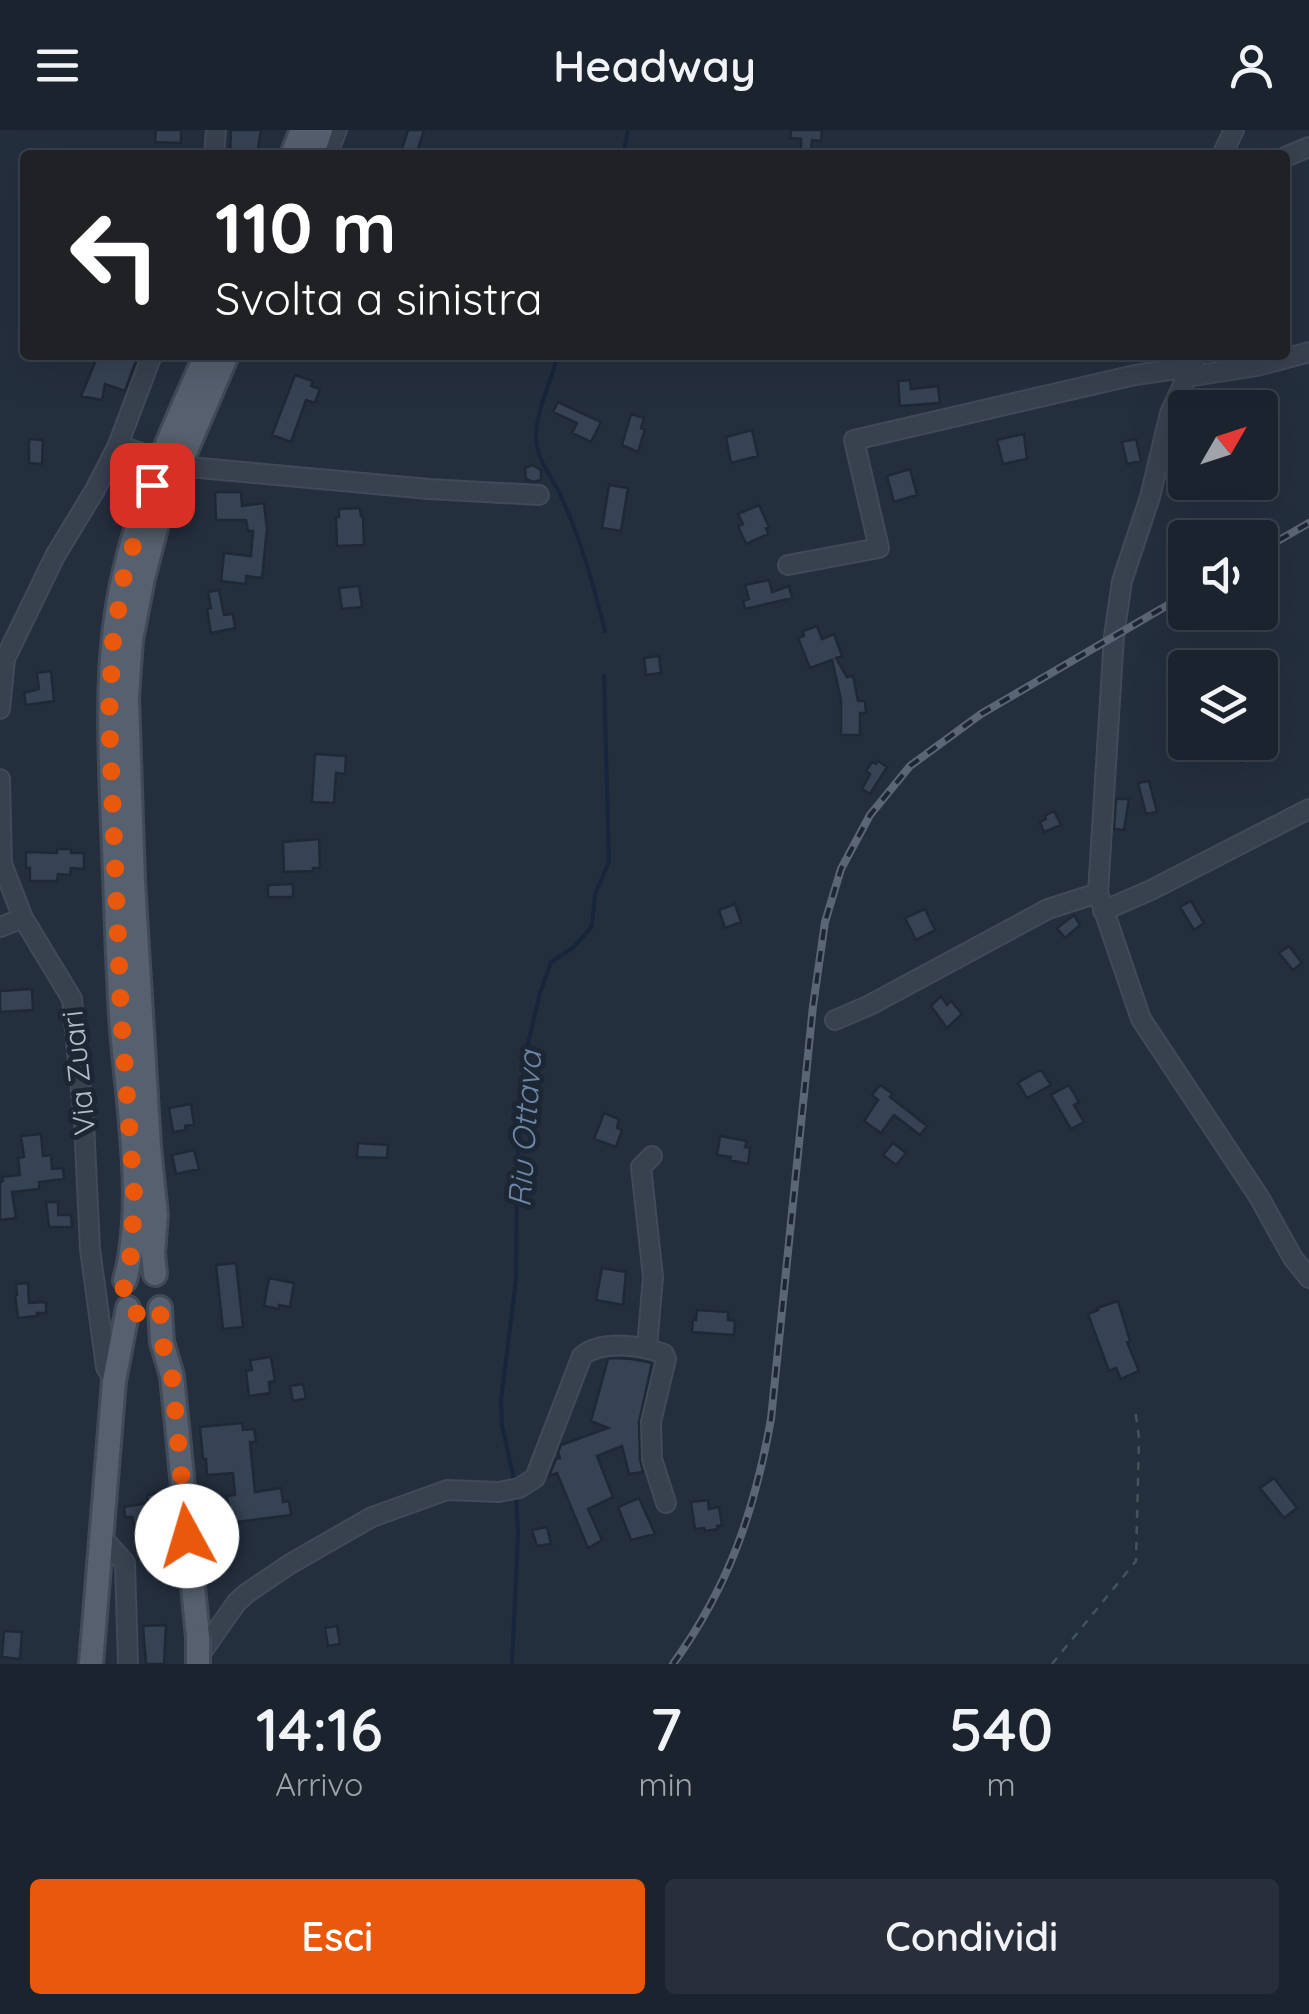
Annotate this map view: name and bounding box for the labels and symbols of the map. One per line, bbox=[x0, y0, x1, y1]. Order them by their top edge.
north arrow bbox=[1168, 390, 1278, 500]
pin bbox=[110, 443, 195, 528]
street label: Via Zuari bbox=[53, 1009, 103, 1137]
water label: Riu Ottava bbox=[499, 1048, 550, 1209]
position arrow bbox=[135, 1484, 239, 1588]

